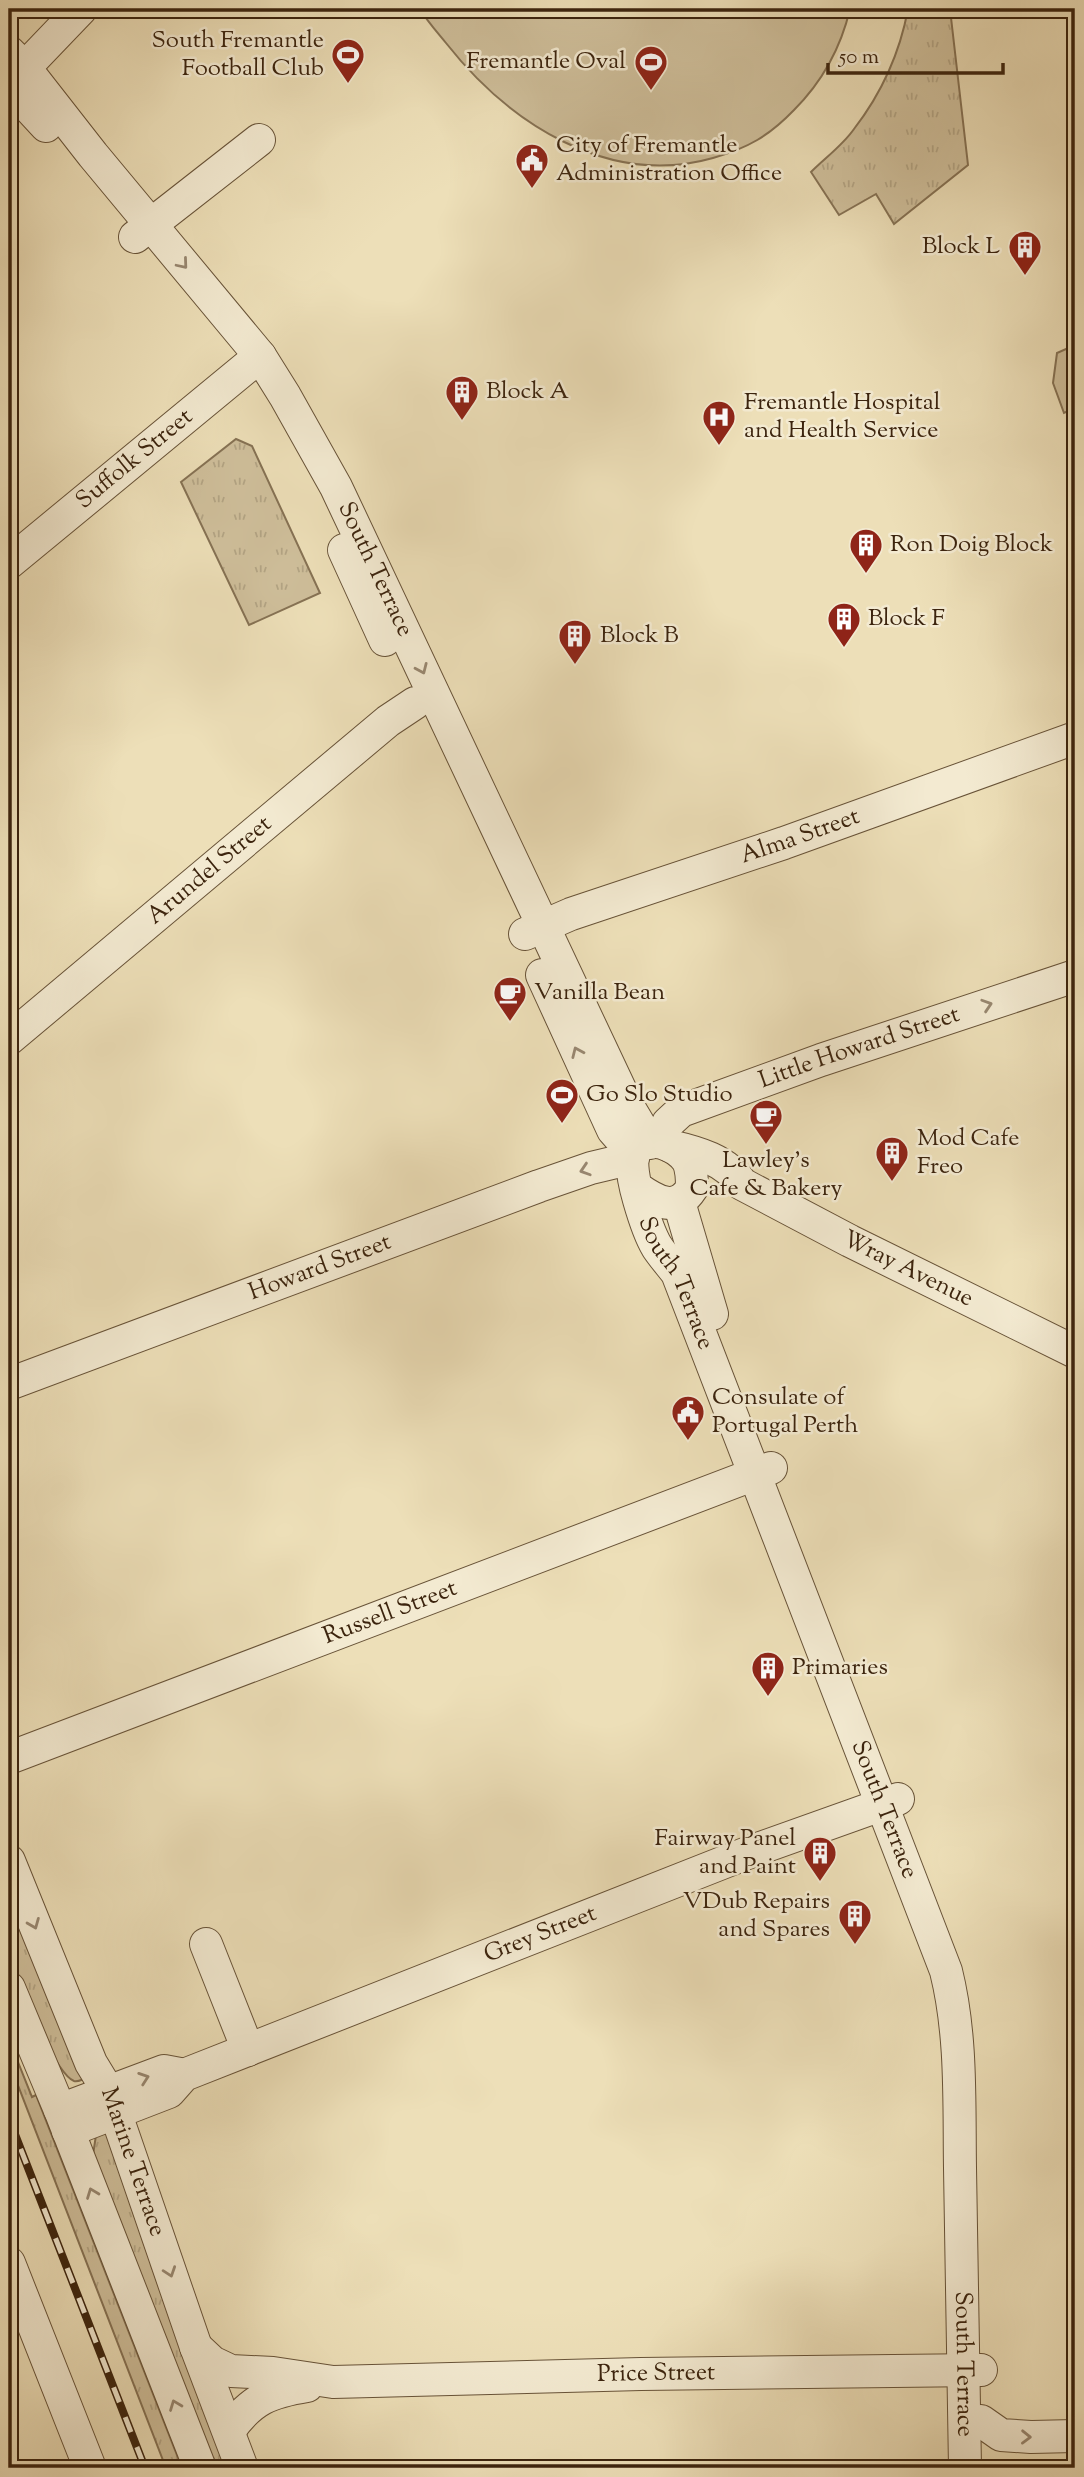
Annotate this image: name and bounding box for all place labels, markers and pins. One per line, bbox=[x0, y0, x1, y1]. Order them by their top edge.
place label: South Fremantle Football Club bbox=[152, 24, 324, 86]
sports icon: South Fremantle Football Club bbox=[329, 36, 367, 85]
sports icon: Fremantle Oval bbox=[632, 43, 670, 92]
place label: Fremantle Oval bbox=[466, 45, 626, 79]
place label: City of Fremantle Administration Office bbox=[556, 129, 782, 191]
public building icon: City of Fremantle Administration Office bbox=[513, 141, 551, 190]
building icon: Block L bbox=[1006, 228, 1044, 277]
place label: Block L bbox=[922, 230, 1000, 264]
building icon: Block A bbox=[443, 373, 481, 422]
place label: Block A bbox=[486, 375, 570, 409]
place label: Fremantle Hospital and Health Service bbox=[744, 386, 941, 448]
hospital icon: Fremantle Hospital and Health Service bbox=[700, 398, 738, 447]
building icon: Ron Doig Block bbox=[847, 526, 885, 575]
place label: Ron Doig Block bbox=[890, 528, 1053, 562]
building icon: Block F bbox=[825, 600, 863, 649]
place label: Block F bbox=[868, 602, 945, 636]
building icon: Block B bbox=[556, 617, 594, 666]
place label: Block B bbox=[600, 619, 679, 653]
cafe icon: Vanilla Bean bbox=[491, 974, 529, 1023]
place label: Vanilla Bean bbox=[534, 976, 665, 1010]
sports icon: Go Slo Studio bbox=[543, 1076, 581, 1125]
place label: Go Slo Studio bbox=[586, 1078, 733, 1112]
cafe icon: Lawley's Cafe & Bakery bbox=[747, 1097, 785, 1146]
place label: Mod Cafe Freo bbox=[917, 1122, 1020, 1184]
building icon: Mod Cafe Freo bbox=[873, 1134, 911, 1183]
place label: Lawley's Cafe & Bakery bbox=[690, 1144, 843, 1206]
place label: Consulate of Portugal Perth bbox=[712, 1381, 858, 1443]
public building icon: Consulate of Portugal Perth bbox=[669, 1393, 707, 1442]
building icon: Primaries bbox=[749, 1649, 787, 1698]
place label: Primaries bbox=[792, 1651, 888, 1685]
place label: Fairway Panel and Paint bbox=[655, 1822, 796, 1884]
building icon: Fairway Panel and Paint bbox=[801, 1834, 839, 1883]
place label: VDub Repairs and Spares bbox=[683, 1885, 830, 1947]
building icon: VDub Repairs and Spares bbox=[836, 1897, 874, 1946]

